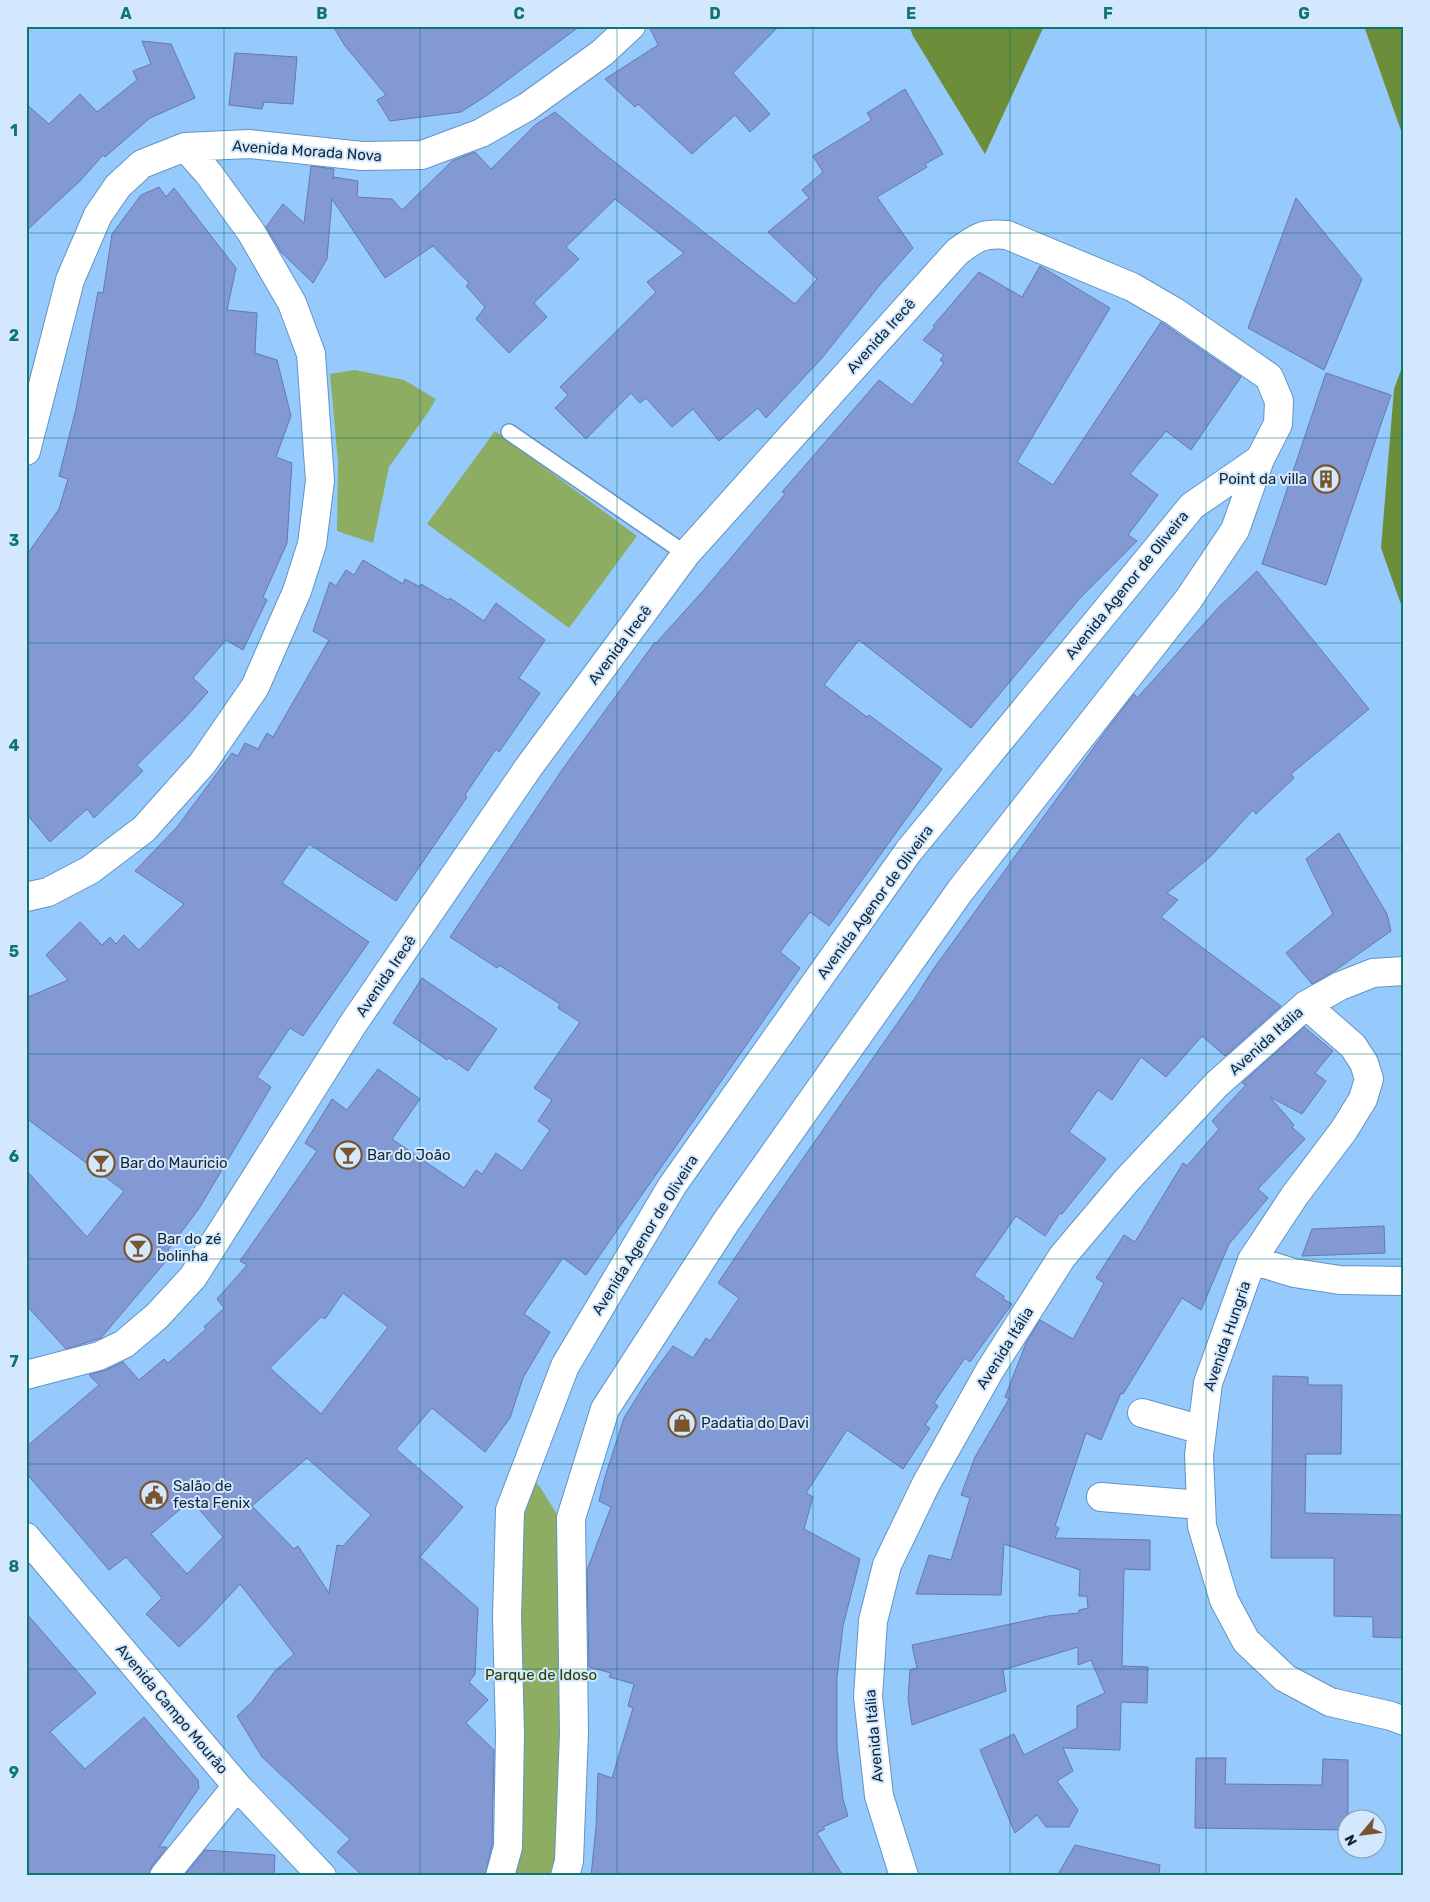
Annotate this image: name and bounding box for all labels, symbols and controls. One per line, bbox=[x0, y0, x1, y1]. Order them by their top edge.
text: A bbox=[120, 4, 132, 23]
text: B bbox=[316, 4, 328, 23]
text: C bbox=[513, 4, 525, 23]
text: D bbox=[709, 4, 721, 23]
text: E bbox=[906, 4, 916, 23]
text: F bbox=[1103, 4, 1113, 23]
text: G bbox=[1298, 4, 1310, 23]
text: 1 bbox=[10, 121, 18, 140]
street label: Avenida Morada Nova bbox=[232, 137, 382, 165]
street label: Avenida Irecê bbox=[843, 295, 919, 377]
text: 2 bbox=[9, 326, 19, 345]
building icon: Point da villa bbox=[1311, 464, 1341, 494]
place label: Point da villa bbox=[1219, 470, 1307, 488]
street label: Avenida Agenor de Oliveira bbox=[1062, 507, 1192, 663]
text: 3 bbox=[9, 531, 19, 550]
street label: Avenida Irecê bbox=[584, 602, 656, 688]
text: 4 bbox=[9, 736, 20, 755]
street label: Avenida Agenor de Oliveira bbox=[813, 822, 937, 982]
street label: Avenida Irecê bbox=[352, 932, 420, 1020]
text: 5 bbox=[9, 942, 19, 961]
street label: Avenida Itália bbox=[1225, 1003, 1307, 1079]
bar icon: Bar do João bbox=[333, 1140, 363, 1170]
place label: Bar do João bbox=[367, 1146, 451, 1164]
text: 6 bbox=[9, 1147, 19, 1166]
bar icon: Bar do Mauricio bbox=[86, 1148, 116, 1178]
street label: Avenida Agenor de Oliveira bbox=[588, 1152, 702, 1318]
place label: Bar do Mauricio bbox=[120, 1154, 228, 1172]
place label: Bar do zé bolinha bbox=[157, 1230, 221, 1265]
bar icon: Bar do zé bolinha bbox=[123, 1233, 153, 1263]
street label: Avenida Hungria bbox=[1200, 1279, 1254, 1393]
street label: Avenida Itália bbox=[973, 1304, 1037, 1392]
text: 7 bbox=[9, 1352, 19, 1371]
shop icon: Padatia do Davi bbox=[667, 1408, 697, 1438]
place label: Padatia do Davi bbox=[701, 1414, 809, 1432]
place label: Salão de festa Fenix bbox=[173, 1477, 250, 1512]
public building icon: Salão de festa Fenix bbox=[139, 1480, 169, 1510]
text: 8 bbox=[9, 1557, 20, 1576]
street label: Avenida Campo Mourão bbox=[112, 1640, 232, 1778]
park label: Parque de Idoso bbox=[485, 1666, 597, 1684]
street label: Avenida Itália bbox=[861, 1689, 887, 1783]
text: 9 bbox=[9, 1763, 19, 1782]
north arrow bbox=[1338, 1810, 1388, 1860]
text: N bbox=[1341, 1832, 1361, 1849]

